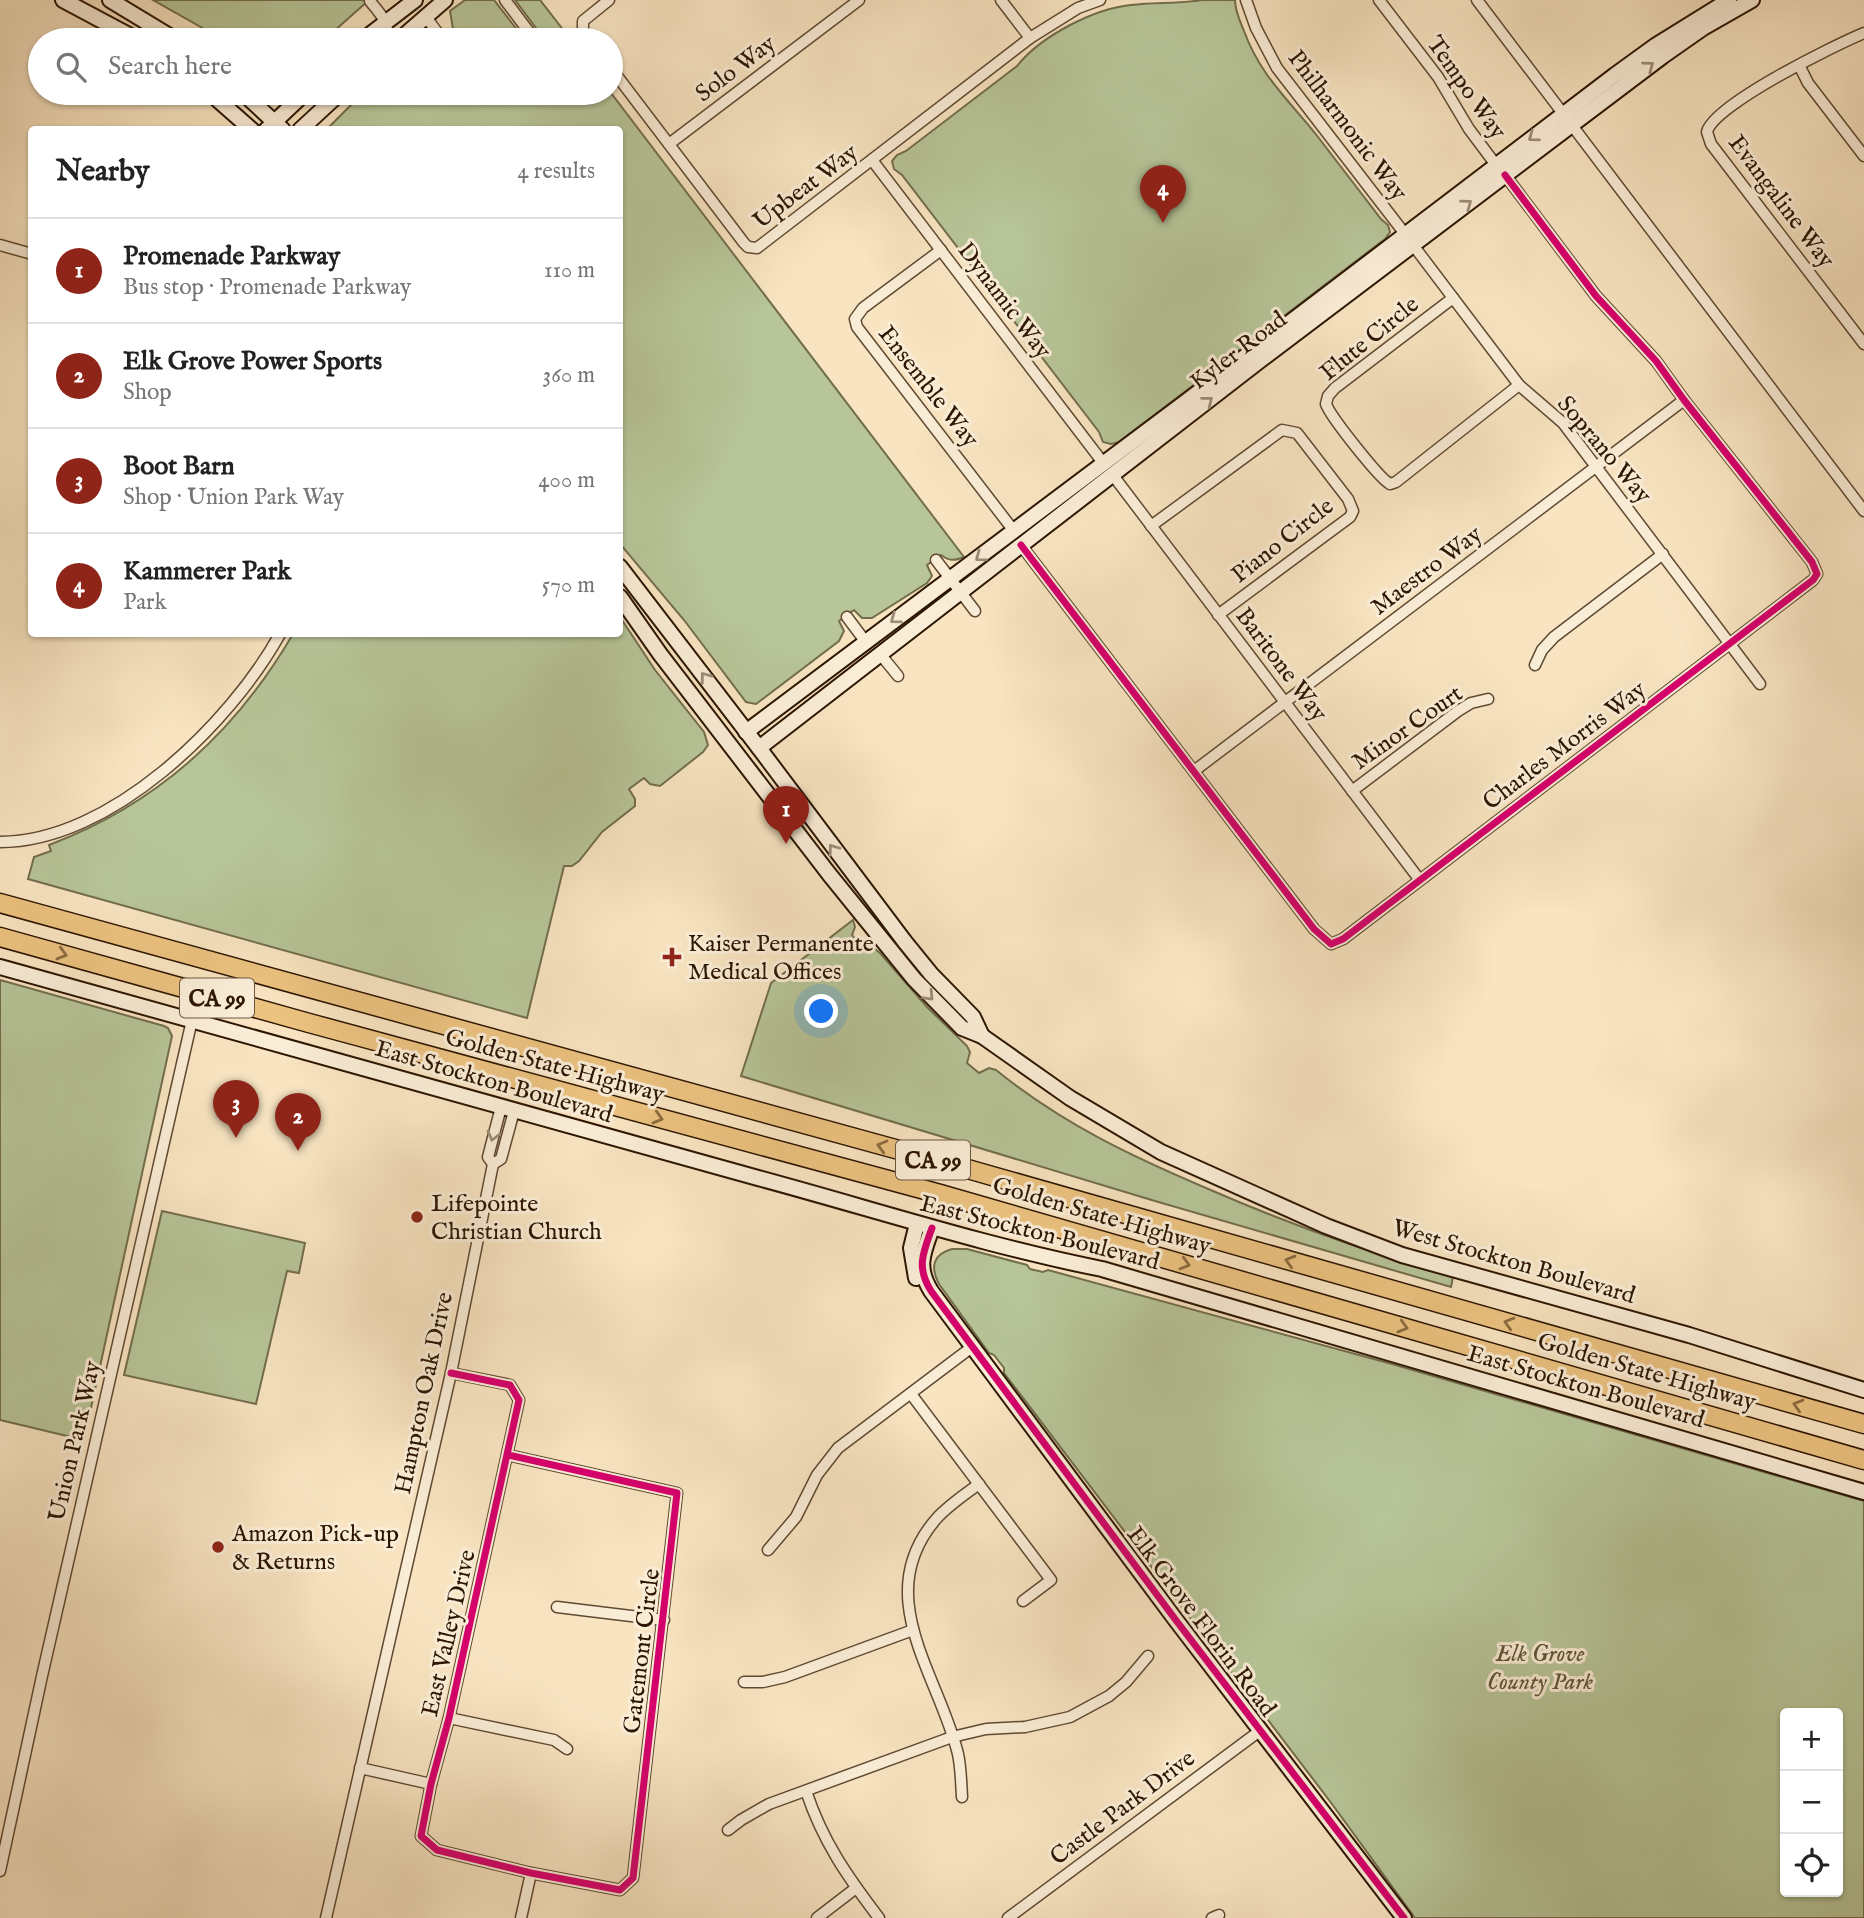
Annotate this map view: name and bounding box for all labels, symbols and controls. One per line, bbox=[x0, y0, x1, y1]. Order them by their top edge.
search box bbox=[28, 28, 623, 105]
street label: Solo Way bbox=[689, 29, 783, 110]
street label: Tempo Way bbox=[1419, 30, 1513, 146]
street label: Philharmonic Way bbox=[1280, 44, 1414, 208]
icon: search bbox=[52, 48, 90, 86]
text: Search here bbox=[108, 50, 232, 83]
one-way arrow bbox=[1641, 62, 1654, 75]
one-way arrow bbox=[1528, 129, 1540, 142]
street label: Evangaline Way bbox=[1721, 129, 1841, 275]
street label: Upbeat Way bbox=[747, 137, 865, 237]
text: Nearby bbox=[56, 153, 149, 191]
text: 4 results bbox=[517, 157, 595, 186]
pin: 4 bbox=[1140, 165, 1186, 223]
one-way arrow bbox=[1460, 199, 1472, 212]
street label: Dynamic Way bbox=[950, 236, 1058, 365]
text: Promenade Parkway bbox=[123, 240, 340, 273]
text: 1 bbox=[75, 256, 83, 285]
text: 110 m bbox=[544, 256, 595, 285]
text: Bus stop · Promenade Parkway bbox=[123, 273, 411, 302]
street label: Flute Circle bbox=[1314, 290, 1426, 389]
street label: Kyler Road bbox=[1184, 305, 1294, 398]
street label: Ensemble Way bbox=[871, 320, 985, 454]
text: Elk Grove Power Sports bbox=[123, 345, 382, 378]
text: 2 bbox=[74, 361, 84, 390]
text: 360 m bbox=[543, 361, 595, 390]
text: Shop bbox=[123, 378, 172, 407]
street label: Soprano Way bbox=[1550, 390, 1658, 510]
one-way arrow bbox=[1201, 396, 1213, 409]
text: Boot Barn bbox=[123, 450, 235, 483]
text: 3 bbox=[75, 466, 83, 495]
text: 400 m bbox=[538, 466, 595, 495]
text: Shop · Union Park Way bbox=[123, 483, 344, 512]
street label: Piano Circle bbox=[1225, 492, 1340, 591]
street label: Maestro Way bbox=[1365, 519, 1489, 623]
one-way arrow bbox=[975, 549, 988, 562]
text: Kammerer Park bbox=[123, 555, 291, 588]
text: 4 bbox=[73, 571, 85, 600]
text: 570 m bbox=[542, 571, 595, 600]
text: Park bbox=[123, 588, 167, 617]
street label: Baritone Way bbox=[1228, 602, 1334, 728]
one-way arrow bbox=[890, 611, 903, 623]
one-way arrow bbox=[700, 673, 713, 685]
street label: Charles Morris Way bbox=[1477, 675, 1653, 818]
street label: Minor Court bbox=[1346, 679, 1469, 778]
pin: 1 bbox=[763, 786, 809, 844]
one-way arrow bbox=[829, 844, 842, 856]
place label: Kaiser Permanente Medical Offices bbox=[688, 929, 874, 988]
one-way arrow bbox=[56, 946, 68, 961]
marker: Kaiser Permanente Medical Offices bbox=[662, 947, 682, 967]
road number: CA 99 bbox=[180, 979, 254, 1018]
one-way arrow bbox=[921, 987, 934, 1000]
your location bbox=[804, 994, 838, 1028]
street label: Golden State Highway bbox=[442, 1022, 668, 1111]
street label: East Stockton Boulevard bbox=[371, 1034, 616, 1131]
pin: 3 bbox=[213, 1080, 259, 1138]
pin: 2 bbox=[275, 1093, 321, 1151]
one-way arrow bbox=[652, 1110, 664, 1124]
one-way arrow bbox=[487, 1130, 502, 1142]
one-way arrow bbox=[877, 1140, 889, 1154]
road number: CA 99 bbox=[896, 1140, 970, 1180]
street label: Golden State Highway bbox=[989, 1170, 1215, 1263]
place label: Lifepointe Christian Church bbox=[431, 1189, 602, 1248]
street label: East Stockton Boulevard bbox=[917, 1189, 1163, 1278]
marker: Lifepointe Christian Church bbox=[409, 1209, 425, 1225]
street label: West Stockton Boulevard bbox=[1388, 1213, 1639, 1312]
one-way arrow bbox=[1178, 1255, 1190, 1270]
one-way arrow bbox=[1284, 1255, 1296, 1269]
street label: Hampton Oak Drive bbox=[388, 1289, 461, 1497]
one-way arrow bbox=[1503, 1317, 1515, 1331]
one-way arrow bbox=[1397, 1318, 1409, 1333]
street label: Golden State Highway bbox=[1534, 1326, 1760, 1419]
street label: East Stockton Boulevard bbox=[1463, 1339, 1708, 1436]
street label: Union Park Way bbox=[42, 1358, 109, 1525]
one-way arrow bbox=[1793, 1399, 1805, 1414]
place label: Amazon Pick-up & Returns bbox=[231, 1519, 399, 1578]
street label: Elk Grove Florin Road bbox=[1119, 1520, 1283, 1724]
marker: Amazon Pick-up & Returns bbox=[210, 1539, 226, 1555]
street label: East Valley Drive bbox=[415, 1547, 484, 1720]
street label: Gatemont Circle bbox=[617, 1567, 668, 1736]
park label: Elk Grove County Park bbox=[1487, 1639, 1593, 1698]
map controls bbox=[1780, 1708, 1843, 1897]
button: + bbox=[1780, 1708, 1843, 1771]
street label: Castle Park Drive bbox=[1044, 1744, 1202, 1873]
button: − bbox=[1780, 1771, 1843, 1834]
button: locate bbox=[1780, 1834, 1843, 1897]

